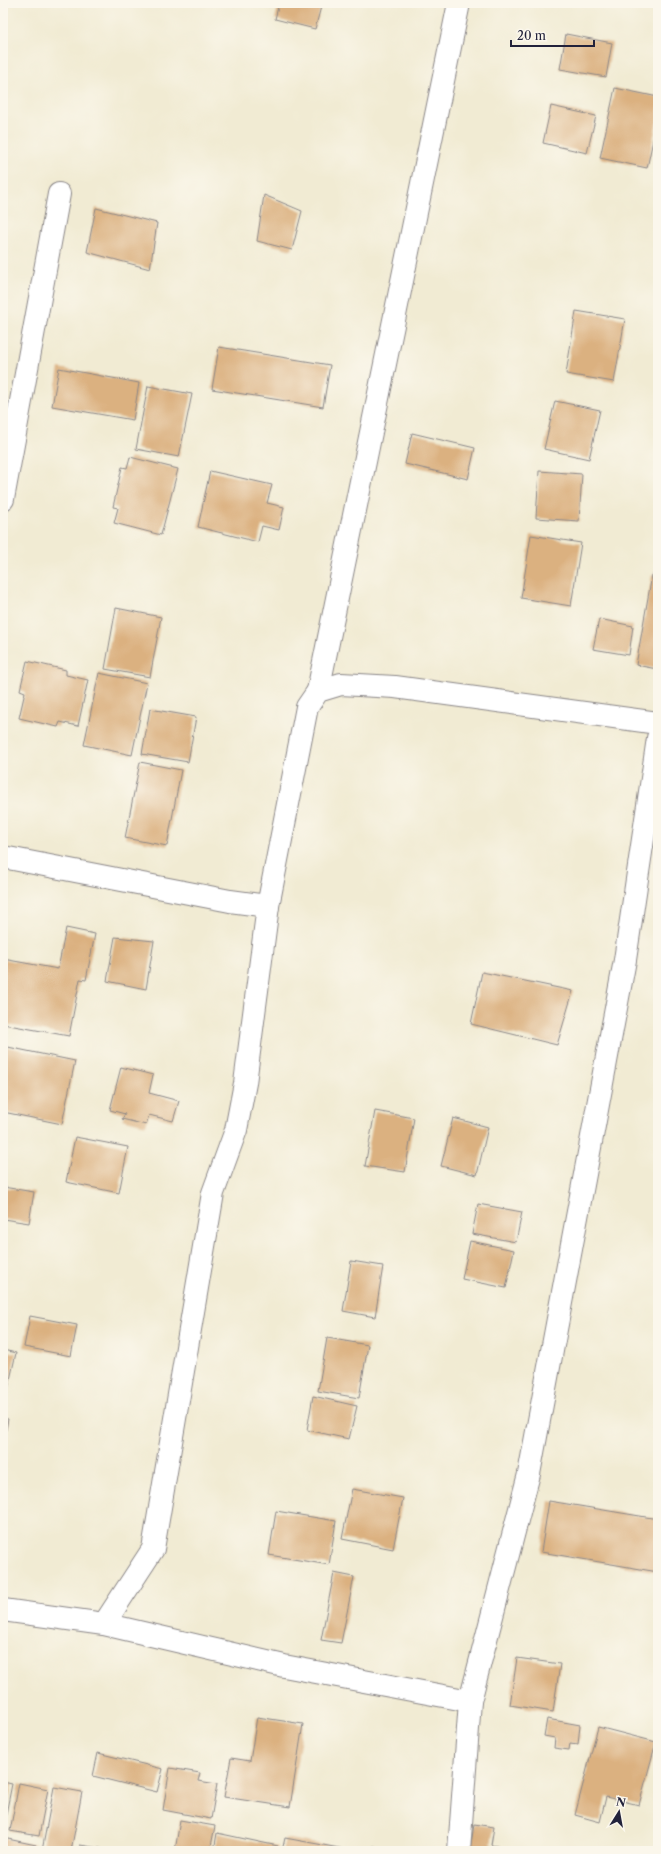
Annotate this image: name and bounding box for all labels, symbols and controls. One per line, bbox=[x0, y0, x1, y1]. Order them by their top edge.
scale bar bbox=[511, 22, 594, 48]
text: 20 m bbox=[517, 28, 546, 43]
north arrow bbox=[599, 1792, 639, 1832]
text: N bbox=[615, 1794, 627, 1810]

